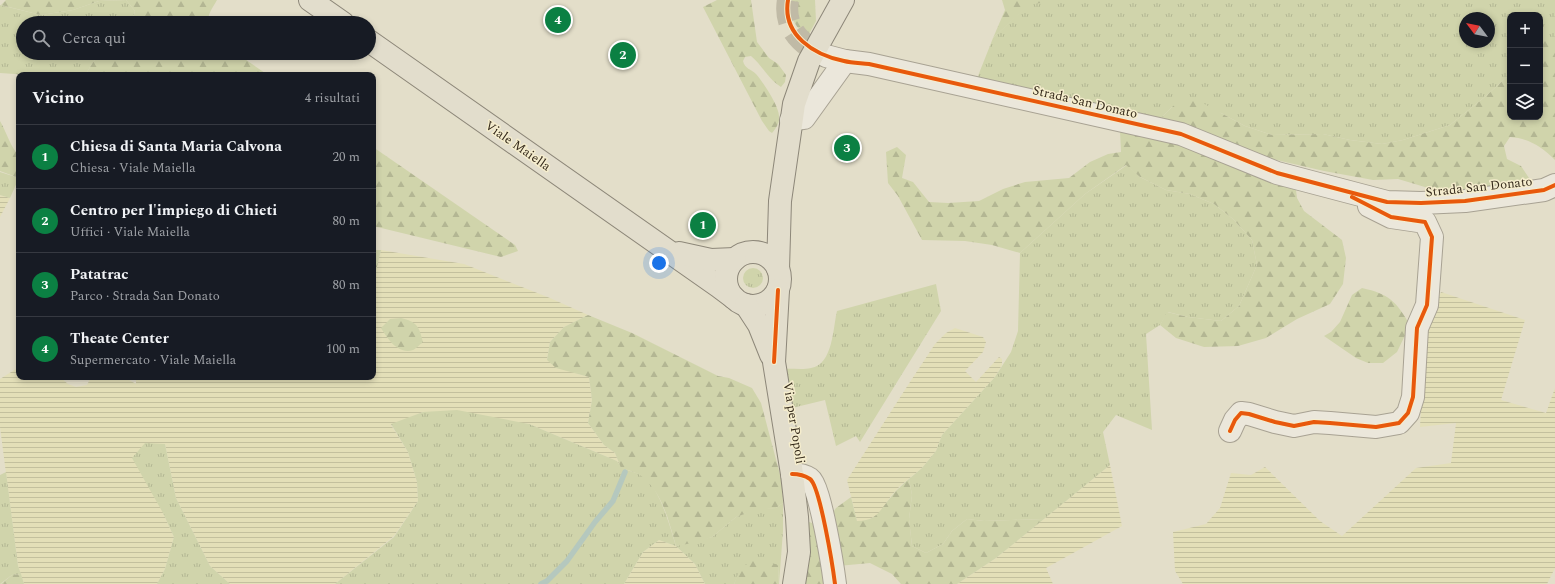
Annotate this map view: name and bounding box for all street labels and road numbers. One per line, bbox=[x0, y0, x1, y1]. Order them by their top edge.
street label: Strada San Donato bbox=[1031, 80, 1139, 124]
street label: Viale Maiella bbox=[481, 116, 556, 177]
street label: Strada San Donato bbox=[1425, 171, 1533, 203]
street label: Via per Popoli bbox=[778, 381, 810, 465]

